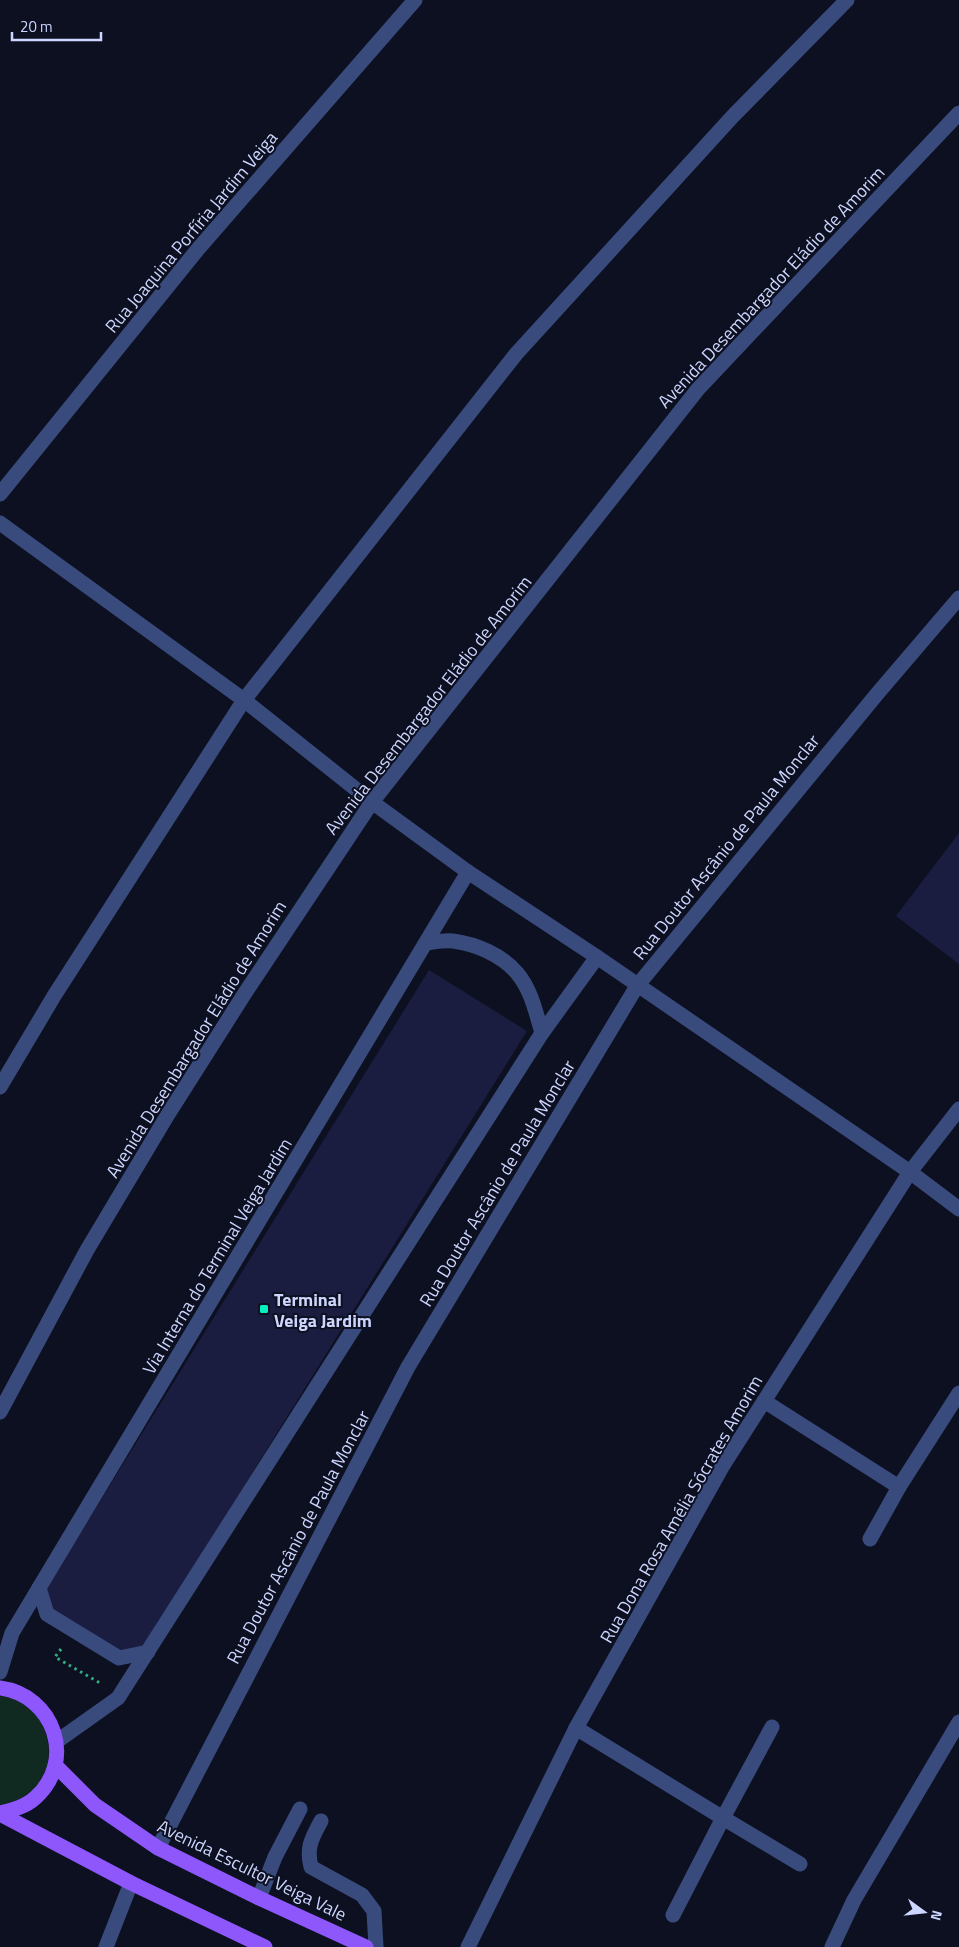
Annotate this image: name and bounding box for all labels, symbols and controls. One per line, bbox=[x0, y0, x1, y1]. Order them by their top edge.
scale bar bbox=[12, 10, 101, 42]
text: 20 m bbox=[20, 15, 53, 38]
street label: Rua Joaquina Porfíria Jardim Veiga bbox=[98, 125, 284, 339]
street label: Avenida Desembargador Eládio de Amorim bbox=[651, 160, 891, 414]
street label: Avenida Desembargador Eládio de Amorim bbox=[318, 570, 538, 840]
street label: Rua Doutor Ascânio de Paula Monclar bbox=[626, 728, 826, 966]
street label: Avenida Desembargador Eládio de Amorim bbox=[99, 895, 293, 1183]
street label: Rua Doutor Ascânio de Paula Monclar bbox=[412, 1054, 582, 1312]
street label: Via Interna do Terminal Veiga Jardim bbox=[136, 1133, 298, 1379]
place label: Terminal Veiga Jardim bbox=[274, 1286, 372, 1334]
marker: Terminal Veiga Jardim bbox=[258, 1303, 270, 1315]
street label: Rua Dona Rosa Amélia Sócrates Amorim bbox=[593, 1370, 769, 1648]
street label: Rua Doutor Ascânio de Paula Monclar bbox=[220, 1405, 376, 1669]
street label: Avenida Escultor Veiga Vale bbox=[153, 1812, 351, 1928]
north arrow bbox=[899, 1887, 949, 1937]
text: N bbox=[926, 1908, 948, 1923]

